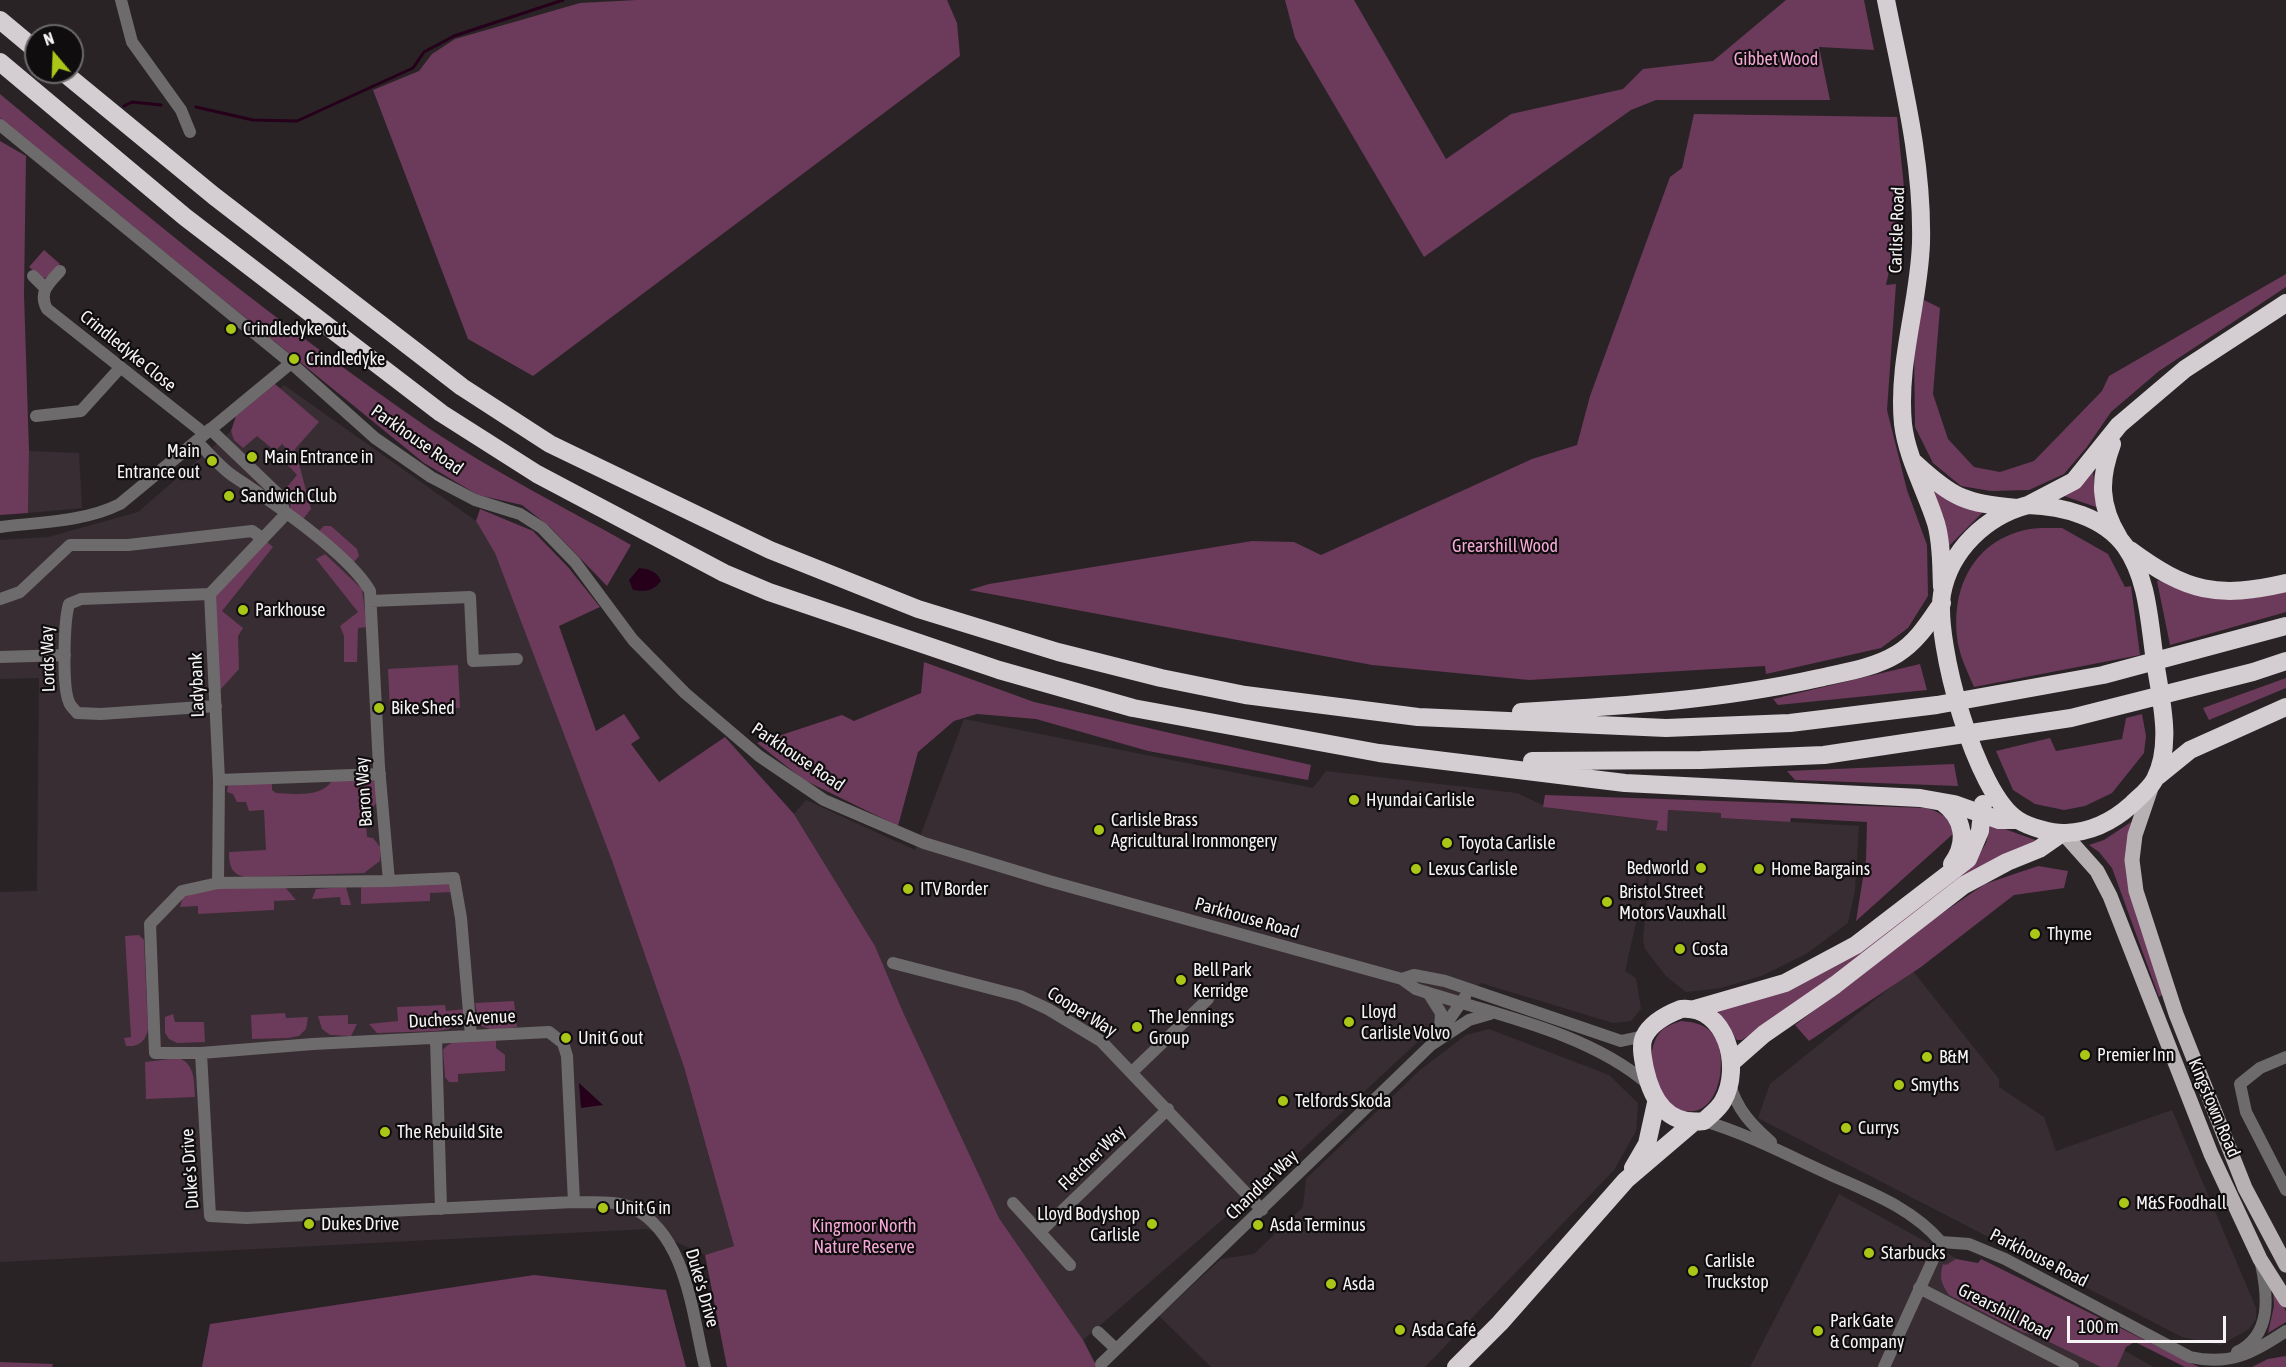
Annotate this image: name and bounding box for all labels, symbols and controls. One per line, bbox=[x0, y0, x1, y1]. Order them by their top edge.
north arrow bbox=[24, 24, 84, 84]
text: N bbox=[41, 29, 56, 49]
park label: Gibbet Wood bbox=[1734, 48, 1818, 70]
street label: Carlisle Road bbox=[1885, 186, 1909, 274]
street label: Crindledyke Close bbox=[76, 306, 180, 396]
place label: Crindledyke out bbox=[243, 318, 347, 340]
marker: Crindledyke out bbox=[224, 322, 238, 336]
place label: Crindledyke bbox=[306, 348, 385, 370]
marker: Crindledyke bbox=[287, 352, 301, 366]
street label: Parkhouse Road bbox=[367, 400, 467, 480]
place label: Main Entrance out bbox=[117, 440, 200, 482]
place label: Main Entrance in bbox=[264, 446, 374, 468]
marker: Main Entrance in bbox=[245, 450, 259, 464]
marker: Main Entrance out bbox=[205, 454, 219, 468]
place label: Sandwich Club bbox=[241, 485, 337, 507]
marker: Sandwich Club bbox=[222, 489, 236, 503]
park label: Grearshill Wood bbox=[1452, 535, 1558, 557]
place label: Parkhouse bbox=[255, 599, 325, 621]
marker: Parkhouse bbox=[236, 603, 250, 617]
street label: Lords Way bbox=[36, 625, 60, 693]
street label: Ladybank bbox=[185, 652, 209, 718]
place label: Bike Shed bbox=[391, 697, 455, 719]
marker: Bike Shed bbox=[372, 701, 386, 715]
street label: Parkhouse Road bbox=[747, 718, 849, 796]
street label: Baron Way bbox=[351, 756, 377, 828]
place label: Hyundai Carlisle bbox=[1366, 789, 1475, 811]
marker: Hyundai Carlisle bbox=[1347, 793, 1361, 807]
place label: Carlisle Brass Agricultural Ironmongery bbox=[1111, 809, 1277, 852]
marker: Carlisle Brass Agricultural Ironmongery bbox=[1092, 823, 1106, 837]
place label: Toyota Carlisle bbox=[1459, 832, 1556, 854]
marker: Toyota Carlisle bbox=[1440, 836, 1454, 850]
place label: Bedworld bbox=[1626, 857, 1689, 879]
place label: Lexus Carlisle bbox=[1428, 858, 1518, 880]
place label: Home Bargains bbox=[1771, 858, 1870, 880]
marker: Bedworld bbox=[1694, 861, 1708, 875]
marker: Lexus Carlisle bbox=[1409, 862, 1423, 876]
marker: Home Bargains bbox=[1752, 862, 1766, 876]
place label: ITV Border bbox=[920, 878, 988, 900]
place label: Bristol Street Motors Vauxhall bbox=[1619, 881, 1726, 924]
marker: ITV Border bbox=[901, 882, 915, 896]
street label: Parkhouse Road bbox=[1192, 893, 1302, 943]
marker: Bristol Street Motors Vauxhall bbox=[1600, 895, 1614, 909]
place label: Thyme bbox=[2047, 923, 2092, 945]
marker: Thyme bbox=[2028, 927, 2042, 941]
place label: Costa bbox=[1692, 938, 1728, 960]
marker: Costa bbox=[1673, 942, 1687, 956]
place label: Bell Park Kerridge bbox=[1193, 959, 1252, 1002]
marker: Bell Park Kerridge bbox=[1174, 973, 1188, 987]
street label: Cooper Way bbox=[1043, 982, 1121, 1042]
place label: Lloyd Carlisle Volvo bbox=[1361, 1001, 1450, 1044]
street label: Duchess Avenue bbox=[408, 1005, 516, 1033]
place label: The Jennings Group bbox=[1149, 1006, 1234, 1048]
marker: Lloyd Carlisle Volvo bbox=[1342, 1015, 1356, 1029]
marker: The Jennings Group bbox=[1130, 1020, 1144, 1034]
place label: Unit G out bbox=[578, 1027, 643, 1049]
marker: Unit G out bbox=[559, 1031, 573, 1045]
place label: Premier Inn bbox=[2097, 1044, 2174, 1066]
place label: B&M bbox=[1939, 1046, 1969, 1068]
marker: Premier Inn bbox=[2078, 1048, 2092, 1062]
marker: B&M bbox=[1920, 1050, 1934, 1064]
street label: Kingstown Road bbox=[2183, 1055, 2245, 1161]
place label: Smyths bbox=[1911, 1074, 1959, 1096]
marker: Smyths bbox=[1892, 1078, 1906, 1092]
place label: Telfords Skoda bbox=[1295, 1090, 1391, 1112]
marker: Telfords Skoda bbox=[1276, 1094, 1290, 1108]
place label: Currys bbox=[1858, 1117, 1899, 1139]
place label: The Rebuild Site bbox=[397, 1121, 503, 1143]
street label: Fletcher Way bbox=[1054, 1121, 1130, 1195]
marker: Currys bbox=[1839, 1121, 1853, 1135]
marker: The Rebuild Site bbox=[378, 1125, 392, 1139]
street label: Duke's Drive bbox=[176, 1128, 204, 1210]
street label: Chandler Way bbox=[1222, 1146, 1302, 1224]
place label: M&S Foodhall bbox=[2136, 1192, 2226, 1214]
marker: M&S Foodhall bbox=[2117, 1196, 2131, 1210]
place label: Unit G in bbox=[615, 1197, 671, 1219]
marker: Unit G in bbox=[596, 1201, 610, 1215]
place label: Lloyd Bodyshop Carlisle bbox=[1037, 1203, 1140, 1246]
place label: Dukes Drive bbox=[321, 1213, 399, 1235]
place label: Asda Terminus bbox=[1270, 1214, 1366, 1236]
park label: Kingmoor North Nature Reserve bbox=[811, 1215, 917, 1258]
marker: Dukes Drive bbox=[302, 1217, 316, 1231]
marker: Lloyd Bodyshop Carlisle bbox=[1145, 1217, 1159, 1231]
marker: Asda Terminus bbox=[1251, 1218, 1265, 1232]
street label: Parkhouse Road bbox=[1986, 1224, 2092, 1292]
place label: Starbucks bbox=[1881, 1242, 1946, 1264]
street label: Duke's Drive bbox=[680, 1246, 724, 1330]
marker: Starbucks bbox=[1862, 1246, 1876, 1260]
place label: Carlisle Truckstop bbox=[1705, 1250, 1769, 1292]
marker: Carlisle Truckstop bbox=[1686, 1264, 1700, 1278]
place label: Asda bbox=[1343, 1273, 1375, 1295]
marker: Asda bbox=[1324, 1277, 1338, 1291]
street label: Grearshill Road bbox=[1955, 1279, 2055, 1345]
scale bar bbox=[2070, 1304, 2229, 1342]
place label: Park Gate & Company bbox=[1830, 1310, 1904, 1352]
text: 100 m bbox=[2078, 1316, 2119, 1337]
place label: Asda Café bbox=[1412, 1319, 1476, 1341]
marker: Asda Café bbox=[1393, 1323, 1407, 1337]
marker: Park Gate & Company bbox=[1811, 1324, 1825, 1338]

